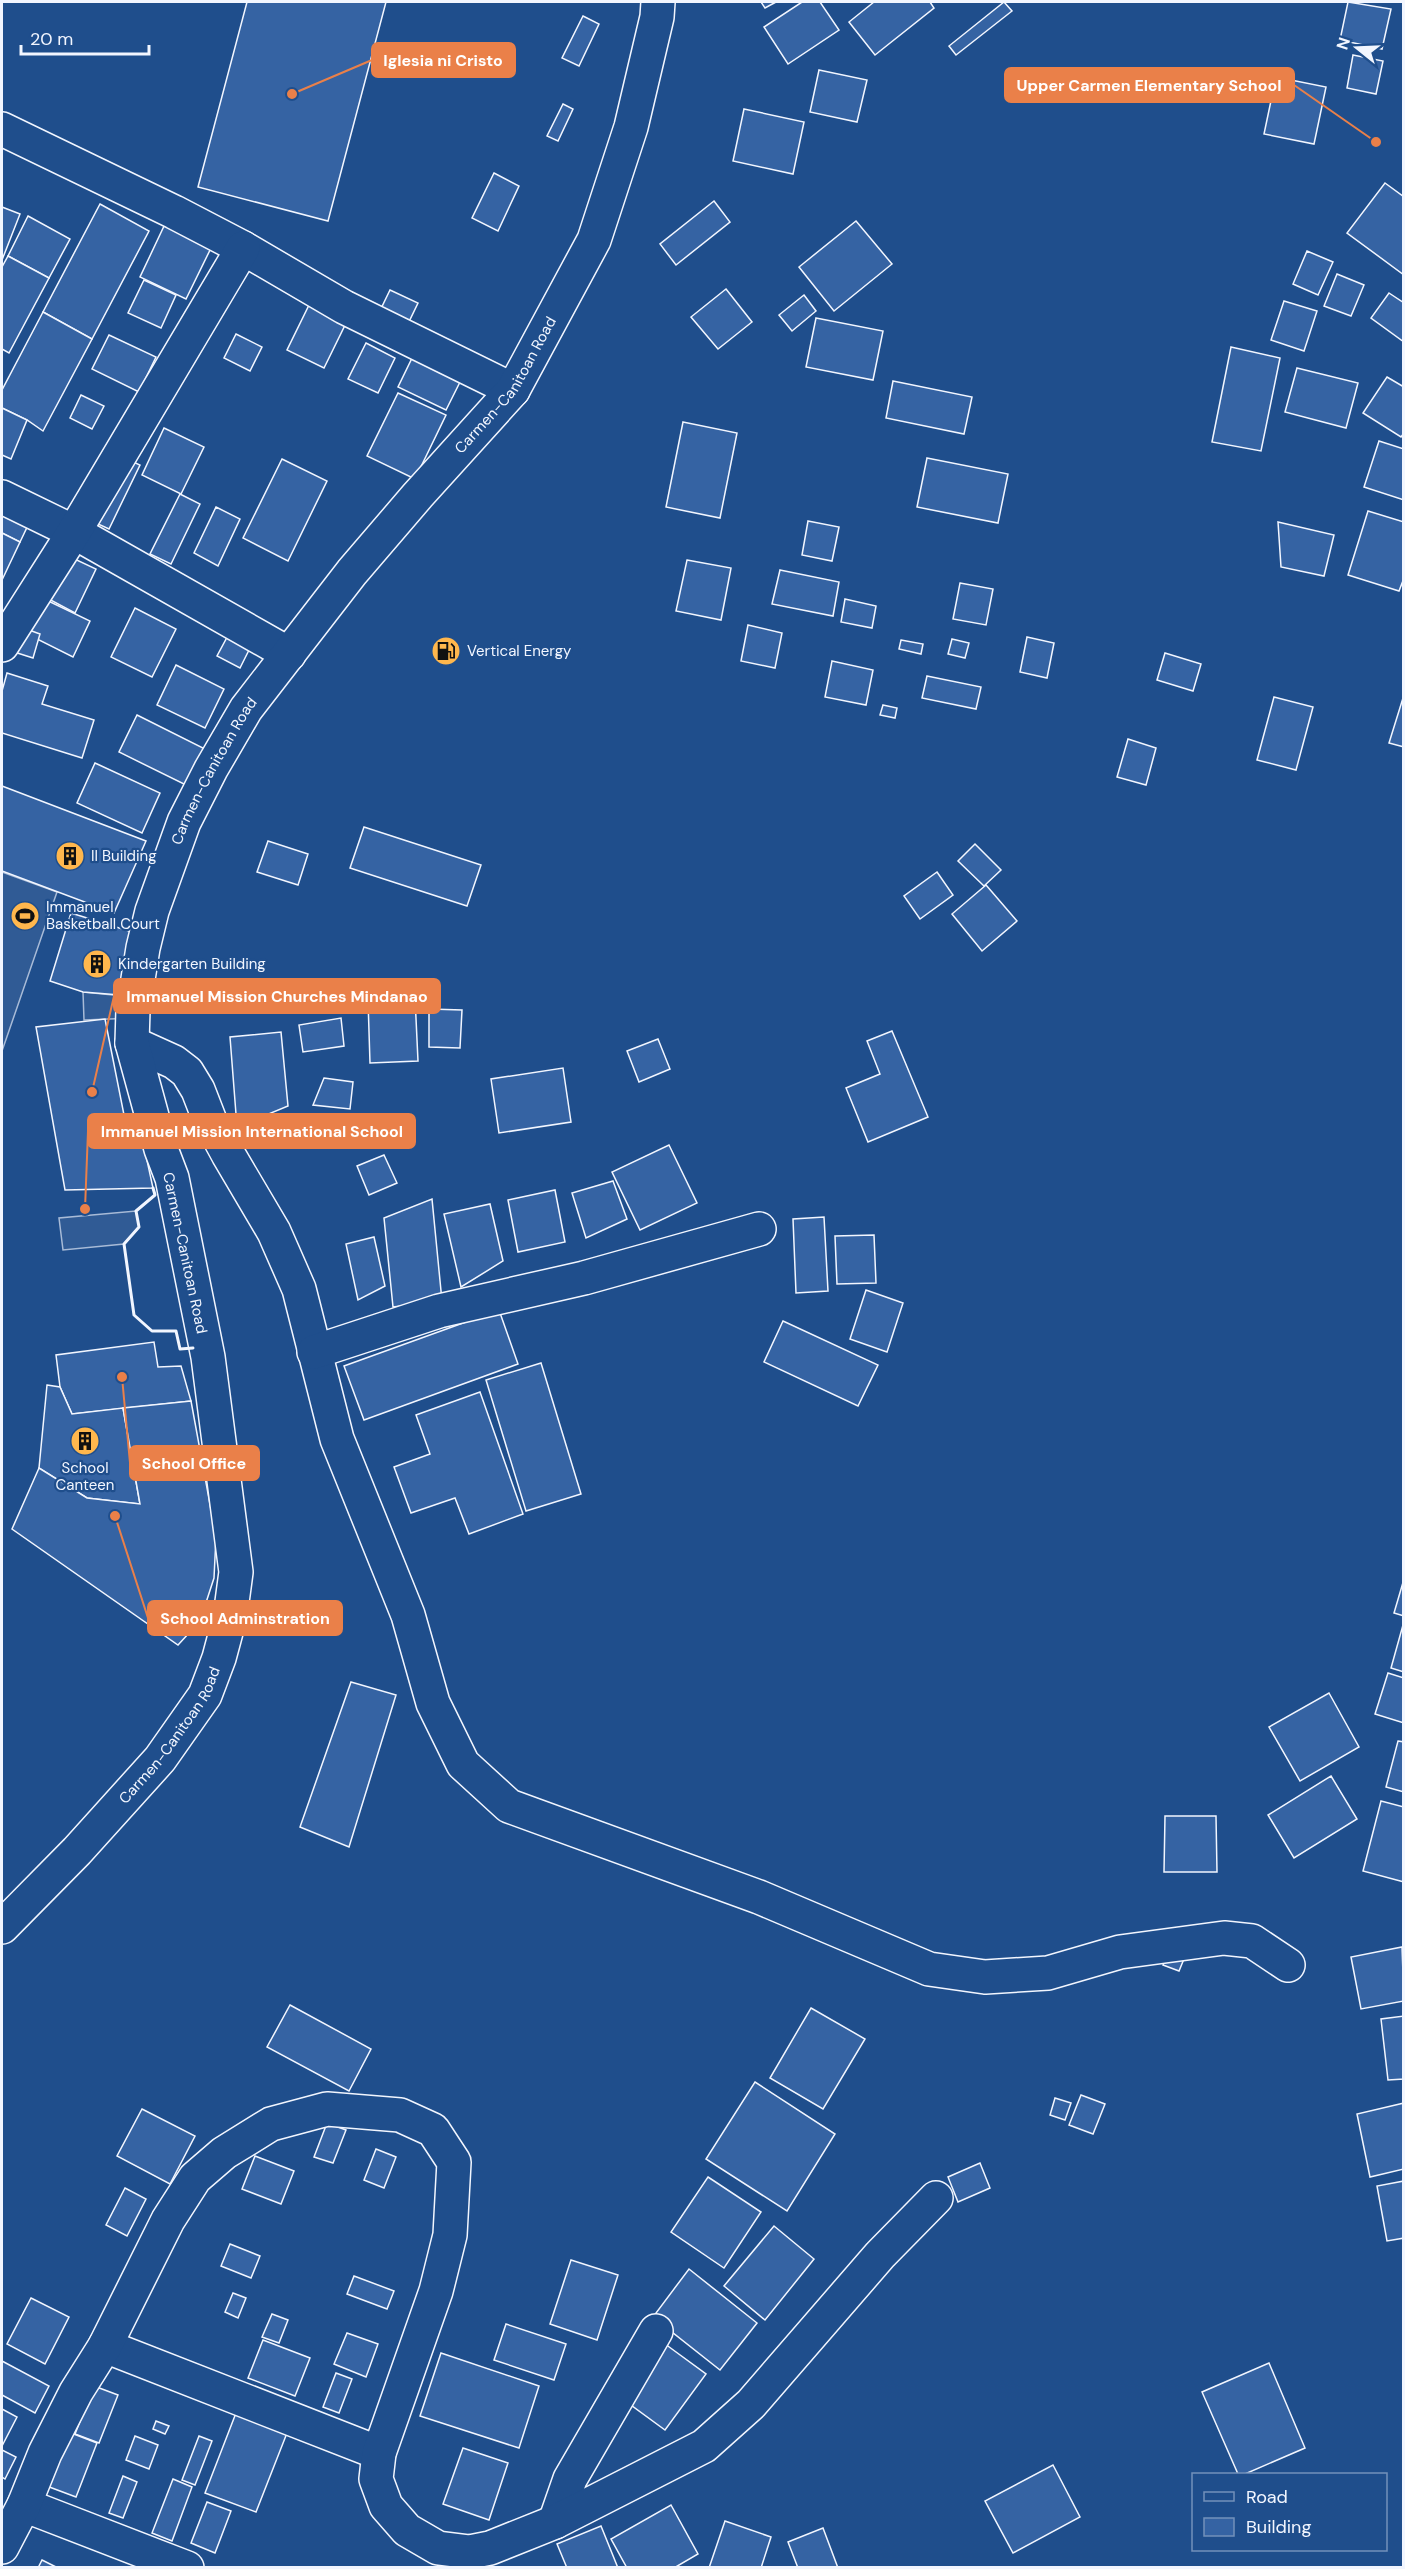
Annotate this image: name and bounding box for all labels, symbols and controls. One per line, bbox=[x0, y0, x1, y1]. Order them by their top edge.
scale bar bbox=[21, 18, 148, 56]
north arrow bbox=[1327, 18, 1387, 78]
text: 20 m bbox=[30, 27, 73, 51]
text: N bbox=[1331, 35, 1355, 52]
callout: Iglesia ni Cristo bbox=[372, 43, 515, 77]
text: Iglesia ni Cristo bbox=[383, 50, 503, 71]
callout: Upper Carmen Elementary School bbox=[1005, 68, 1294, 102]
text: Upper Carmen Elementary School bbox=[1016, 75, 1282, 96]
street label: Carmen-Canitoan Road bbox=[450, 313, 561, 458]
fuel station icon: Vertical Energy bbox=[430, 635, 462, 667]
place label: Vertical Energy bbox=[467, 641, 572, 661]
street label: Carmen-Canitoan Road bbox=[167, 693, 261, 847]
building icon: II Building bbox=[54, 840, 86, 872]
place label: II Building bbox=[91, 846, 157, 866]
place label: Immanuel Basketball Court bbox=[46, 897, 160, 934]
sports icon: Immanuel Basketball Court bbox=[9, 900, 41, 932]
building icon: Kindergarten Building bbox=[81, 948, 113, 980]
place label: Kindergarten Building bbox=[118, 954, 266, 974]
callout: Immanuel Mission Churches Mindanao bbox=[114, 979, 440, 1013]
text: Immanuel Mission Churches Mindanao bbox=[126, 986, 428, 1007]
callout: Immanuel Mission International School bbox=[88, 1114, 415, 1148]
text: Immanuel Mission International School bbox=[101, 1121, 403, 1142]
street label: Carmen-Canitoan Road bbox=[158, 1170, 212, 1336]
building icon: School Canteen bbox=[69, 1425, 101, 1457]
callout: School Office bbox=[130, 1446, 259, 1480]
text: School Office bbox=[142, 1453, 246, 1474]
place label: School Canteen bbox=[56, 1458, 114, 1495]
callout: School Adminstration bbox=[148, 1601, 342, 1635]
text: School Adminstration bbox=[160, 1608, 330, 1629]
street label: Carmen-Canitoan Road bbox=[114, 1664, 225, 1808]
legend bbox=[1192, 2473, 1387, 2551]
text: Road bbox=[1246, 2485, 1288, 2509]
text: Building bbox=[1246, 2515, 1311, 2539]

